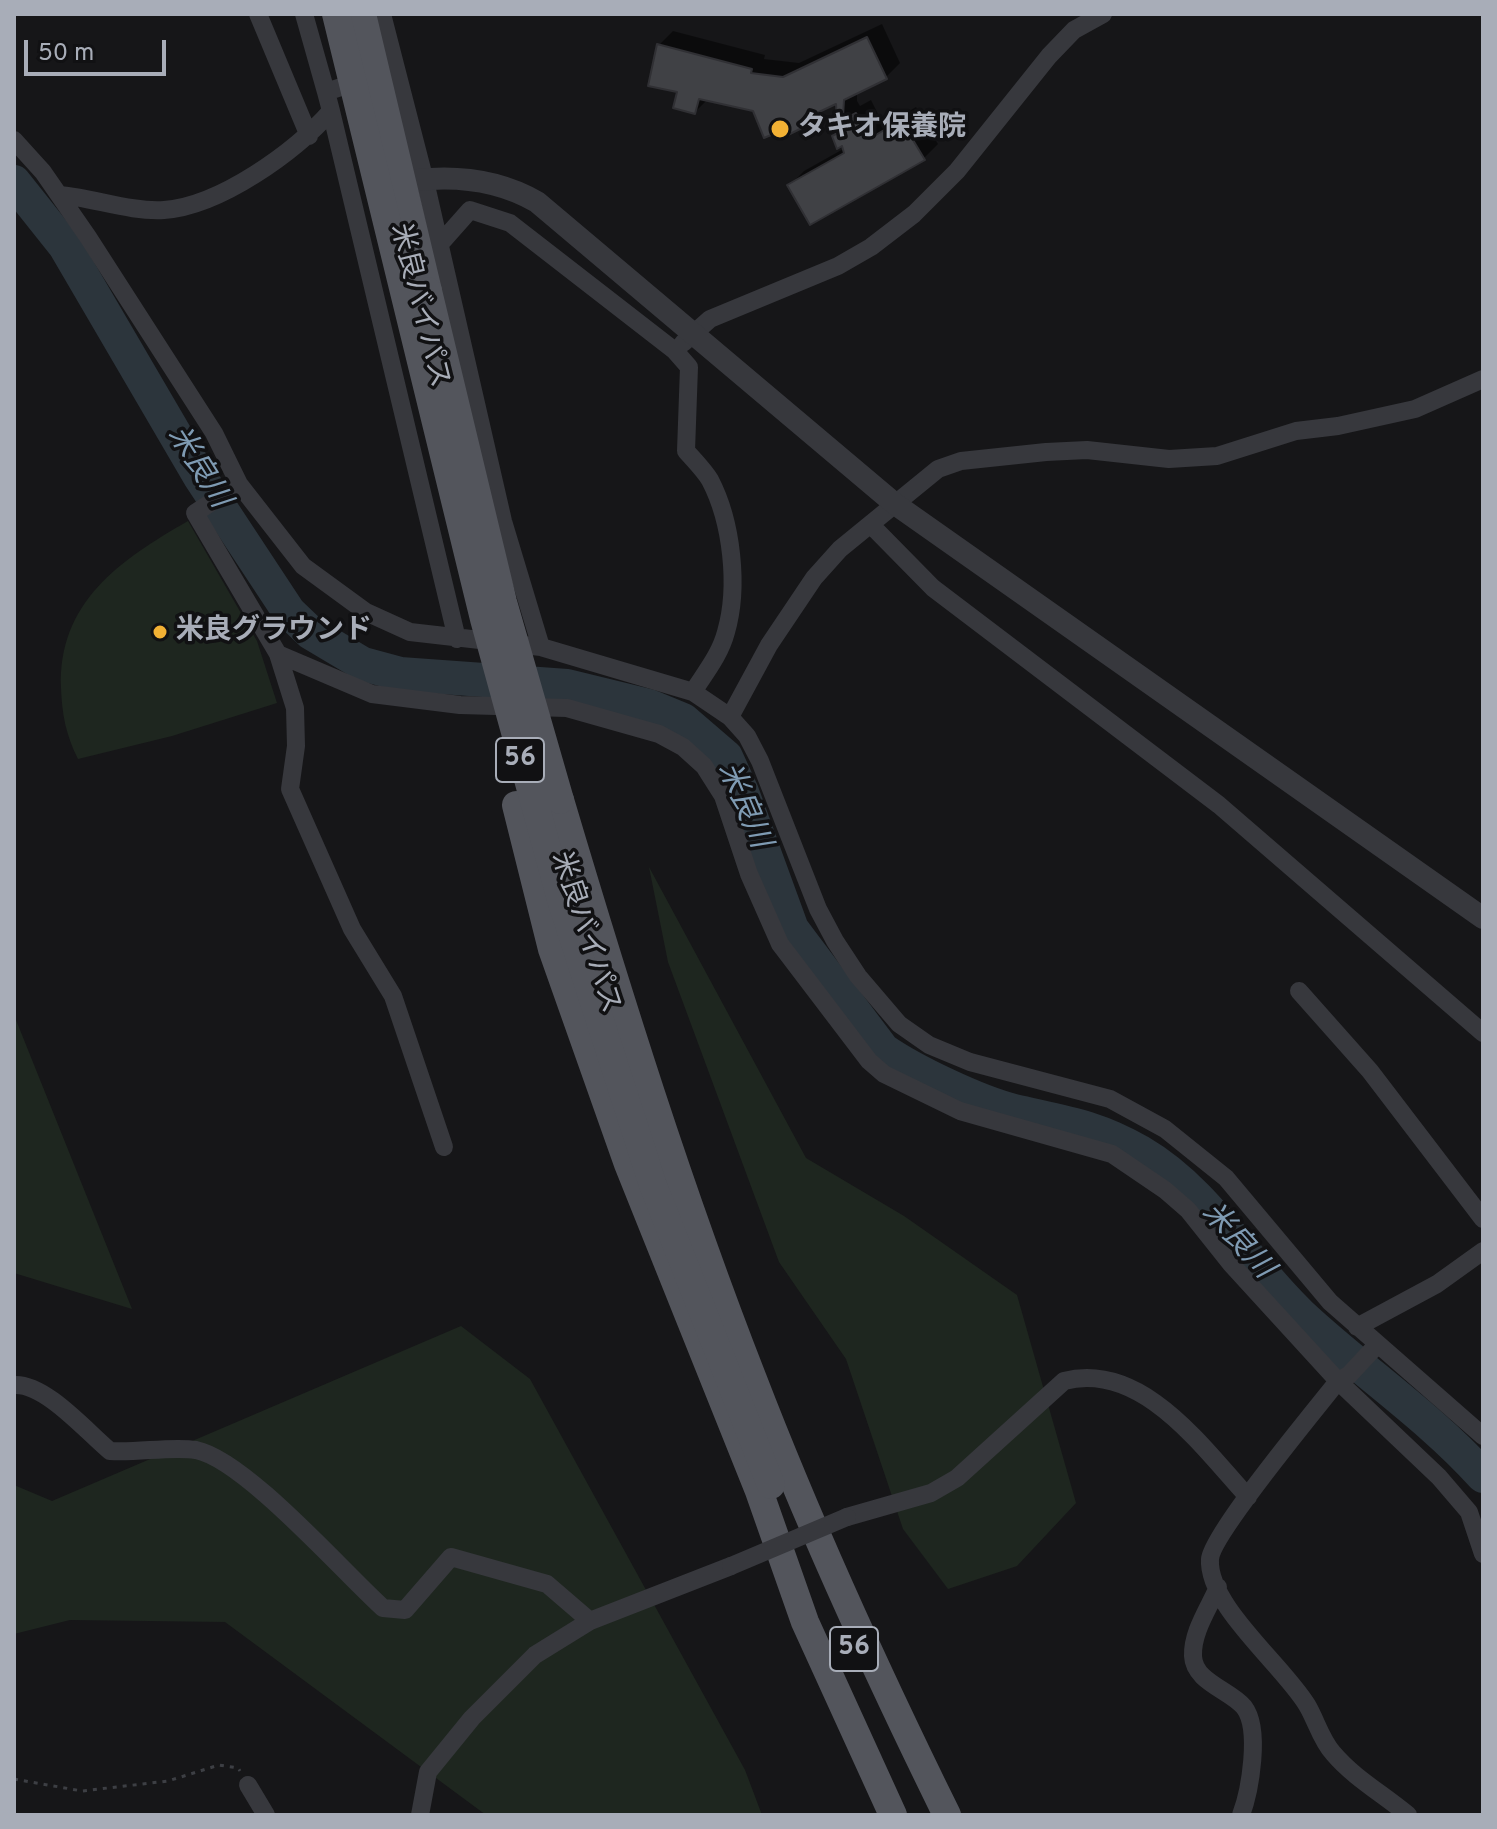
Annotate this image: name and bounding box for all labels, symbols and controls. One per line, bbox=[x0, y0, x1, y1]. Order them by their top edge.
scale bar bbox=[28, 24, 170, 74]
text: 50 m bbox=[38, 39, 94, 69]
place label: タキオ保養院 bbox=[798, 112, 966, 146]
marker: タキオ保養院 bbox=[769, 118, 791, 140]
street label: 米良バイパス bbox=[381, 220, 455, 392]
water label: 米良川 bbox=[158, 420, 236, 516]
place label: 米良グラウンド bbox=[176, 615, 372, 649]
marker: 米良グラウンド bbox=[151, 623, 169, 641]
road number: 56 bbox=[496, 738, 544, 782]
water label: 米良川 bbox=[708, 758, 776, 854]
street label: 米良バイパス bbox=[542, 848, 626, 1018]
water label: 米良川 bbox=[1193, 1197, 1279, 1287]
road number: 56 bbox=[830, 1627, 878, 1671]

